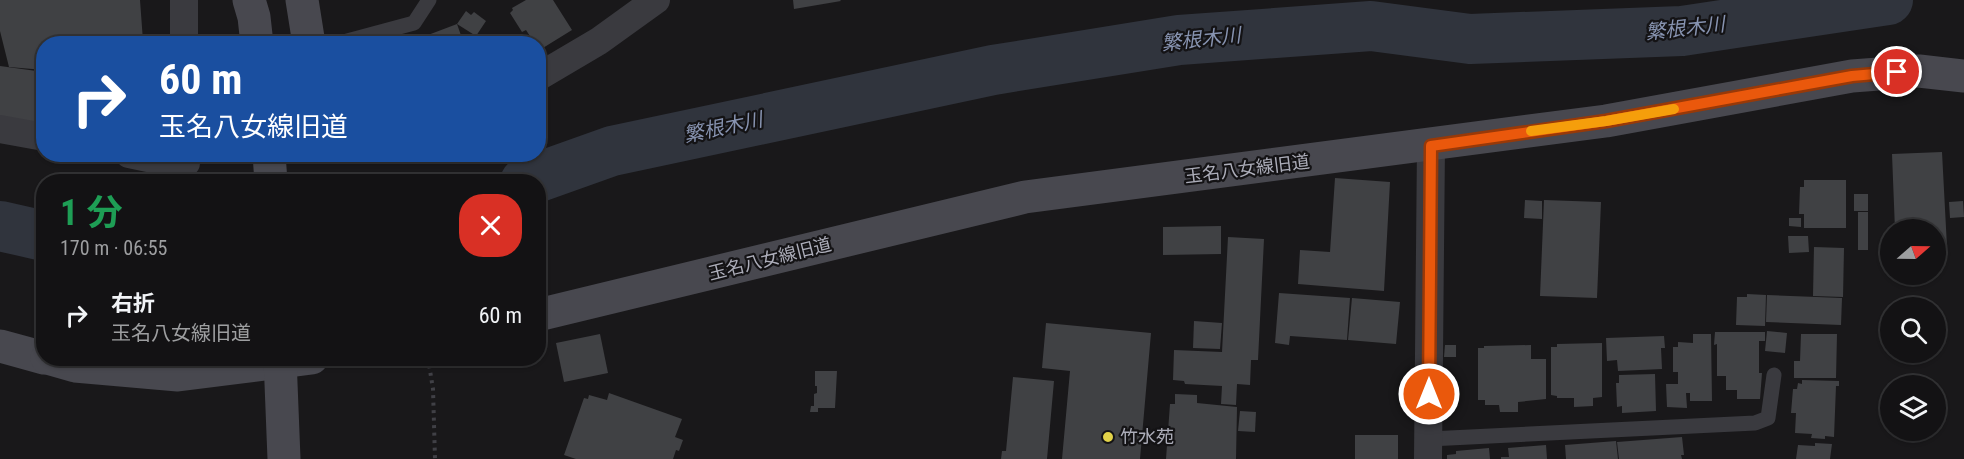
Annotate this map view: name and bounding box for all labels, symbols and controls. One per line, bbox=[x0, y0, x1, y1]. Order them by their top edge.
water label: 繁根木川 bbox=[1644, 12, 1728, 44]
water label: 繁根木川 bbox=[1160, 23, 1244, 55]
pin bbox=[1871, 46, 1922, 97]
text: 60 m bbox=[159, 55, 242, 104]
icon: arrive bbox=[1880, 55, 1913, 88]
icon: right bbox=[60, 60, 138, 138]
water label: 繁根木川 bbox=[681, 107, 767, 147]
text: 玉名八女線旧道 bbox=[159, 111, 348, 143]
street label: 玉名八女線旧道 bbox=[1183, 150, 1311, 187]
text: 1 分 bbox=[60, 192, 123, 234]
button: close bbox=[459, 194, 522, 257]
north arrow bbox=[1880, 219, 1946, 285]
map controls bbox=[1880, 219, 1946, 441]
street label: 玉名八女線旧道 bbox=[706, 233, 834, 284]
text: 170 m · 06:55 bbox=[60, 236, 167, 260]
text: 右折 bbox=[111, 291, 155, 316]
button: search bbox=[1880, 297, 1946, 363]
icon: right bbox=[60, 299, 93, 332]
text: 60 m bbox=[479, 303, 522, 328]
text: 玉名八女線旧道 bbox=[111, 321, 251, 345]
position arrow bbox=[1397, 362, 1461, 426]
button: layers bbox=[1880, 375, 1946, 441]
place label: 竹水苑 bbox=[1120, 426, 1174, 447]
marker: 竹水苑 bbox=[1101, 430, 1115, 444]

